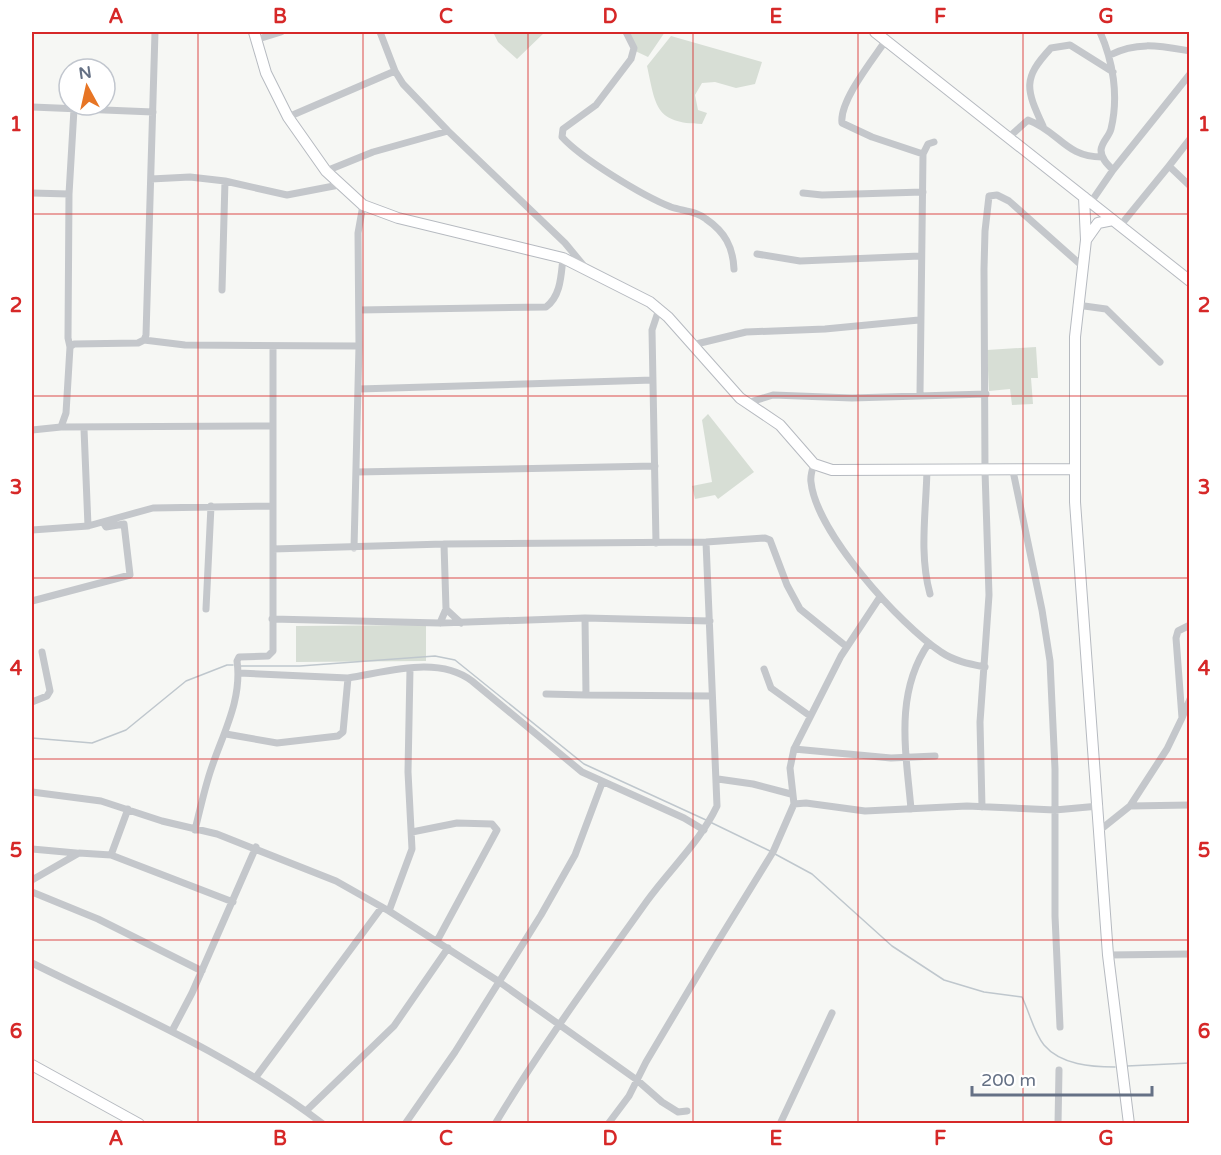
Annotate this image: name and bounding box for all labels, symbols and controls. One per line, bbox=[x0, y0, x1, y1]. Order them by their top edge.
text: A bbox=[109, 5, 124, 29]
text: B bbox=[273, 5, 287, 29]
text: C bbox=[439, 5, 453, 29]
text: D bbox=[602, 5, 618, 29]
text: E bbox=[770, 5, 783, 29]
text: F bbox=[934, 5, 946, 29]
text: G bbox=[1098, 5, 1114, 29]
north arrow bbox=[57, 57, 117, 117]
text: N bbox=[77, 62, 93, 84]
text: 1 bbox=[10, 113, 22, 137]
text: 1 bbox=[1198, 113, 1210, 137]
text: 2 bbox=[10, 294, 22, 318]
text: 2 bbox=[1198, 294, 1210, 318]
text: 3 bbox=[10, 476, 22, 500]
text: 3 bbox=[1198, 476, 1210, 500]
text: 4 bbox=[10, 657, 23, 681]
text: 4 bbox=[1198, 657, 1211, 681]
text: 5 bbox=[10, 839, 22, 863]
text: 5 bbox=[1198, 839, 1210, 863]
text: 6 bbox=[10, 1020, 22, 1044]
text: 6 bbox=[1198, 1020, 1210, 1044]
scale bar bbox=[972, 1059, 1152, 1097]
text: 200 m bbox=[981, 1069, 1036, 1091]
text: A bbox=[109, 1127, 124, 1151]
text: B bbox=[273, 1127, 287, 1151]
text: C bbox=[439, 1127, 453, 1151]
text: D bbox=[602, 1127, 618, 1151]
text: E bbox=[770, 1127, 783, 1151]
text: F bbox=[934, 1127, 946, 1151]
text: G bbox=[1098, 1127, 1114, 1151]

